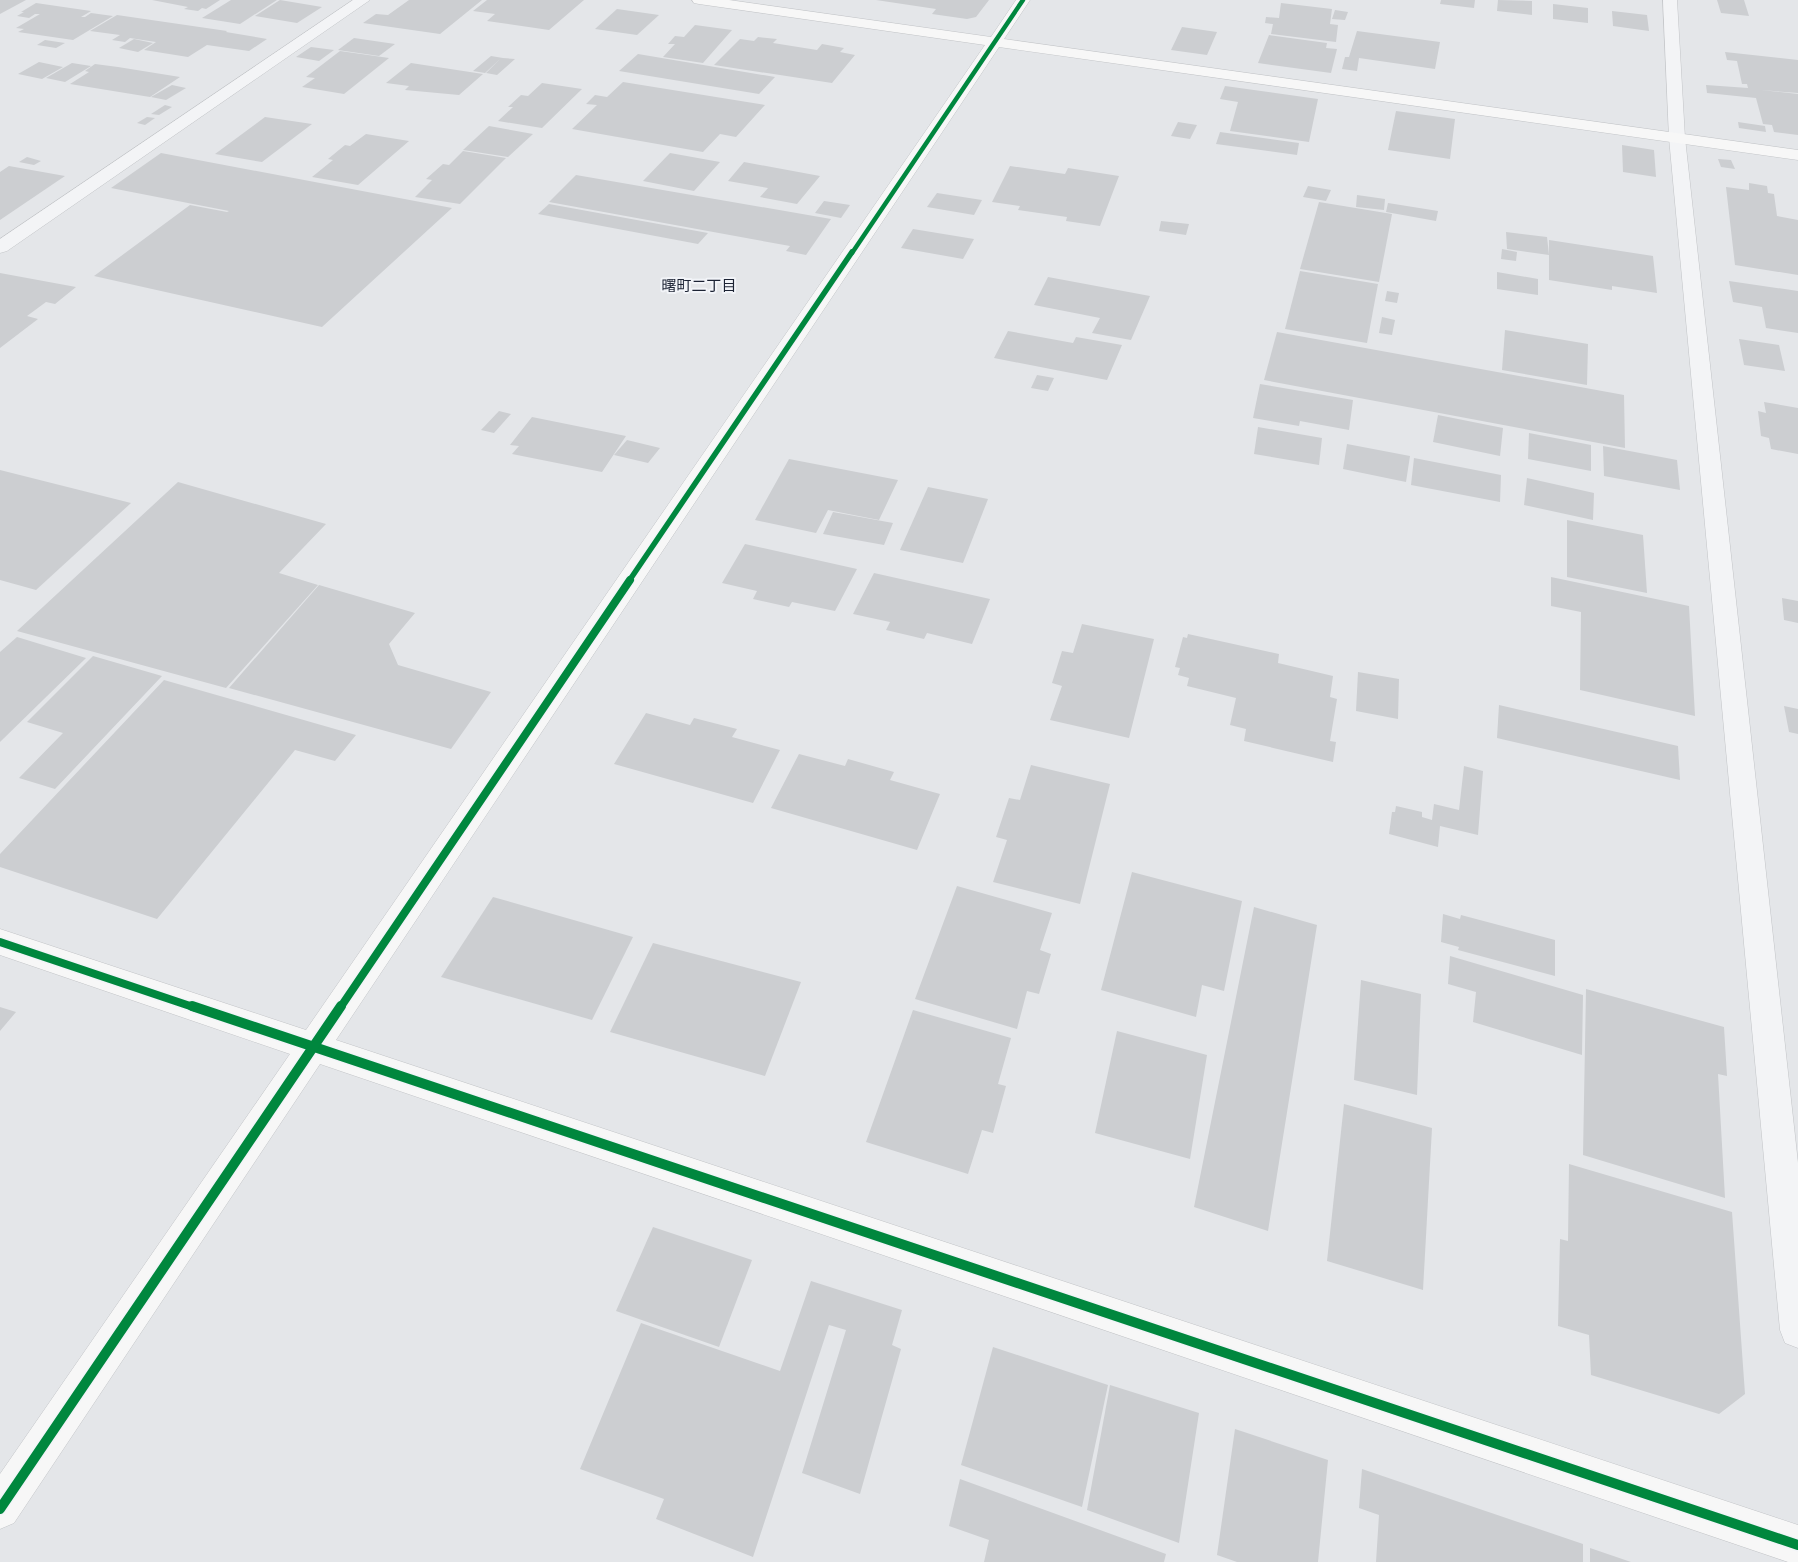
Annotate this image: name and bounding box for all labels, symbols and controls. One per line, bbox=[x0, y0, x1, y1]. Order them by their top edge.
district label: 曙町二丁目 bbox=[661, 276, 737, 294]

